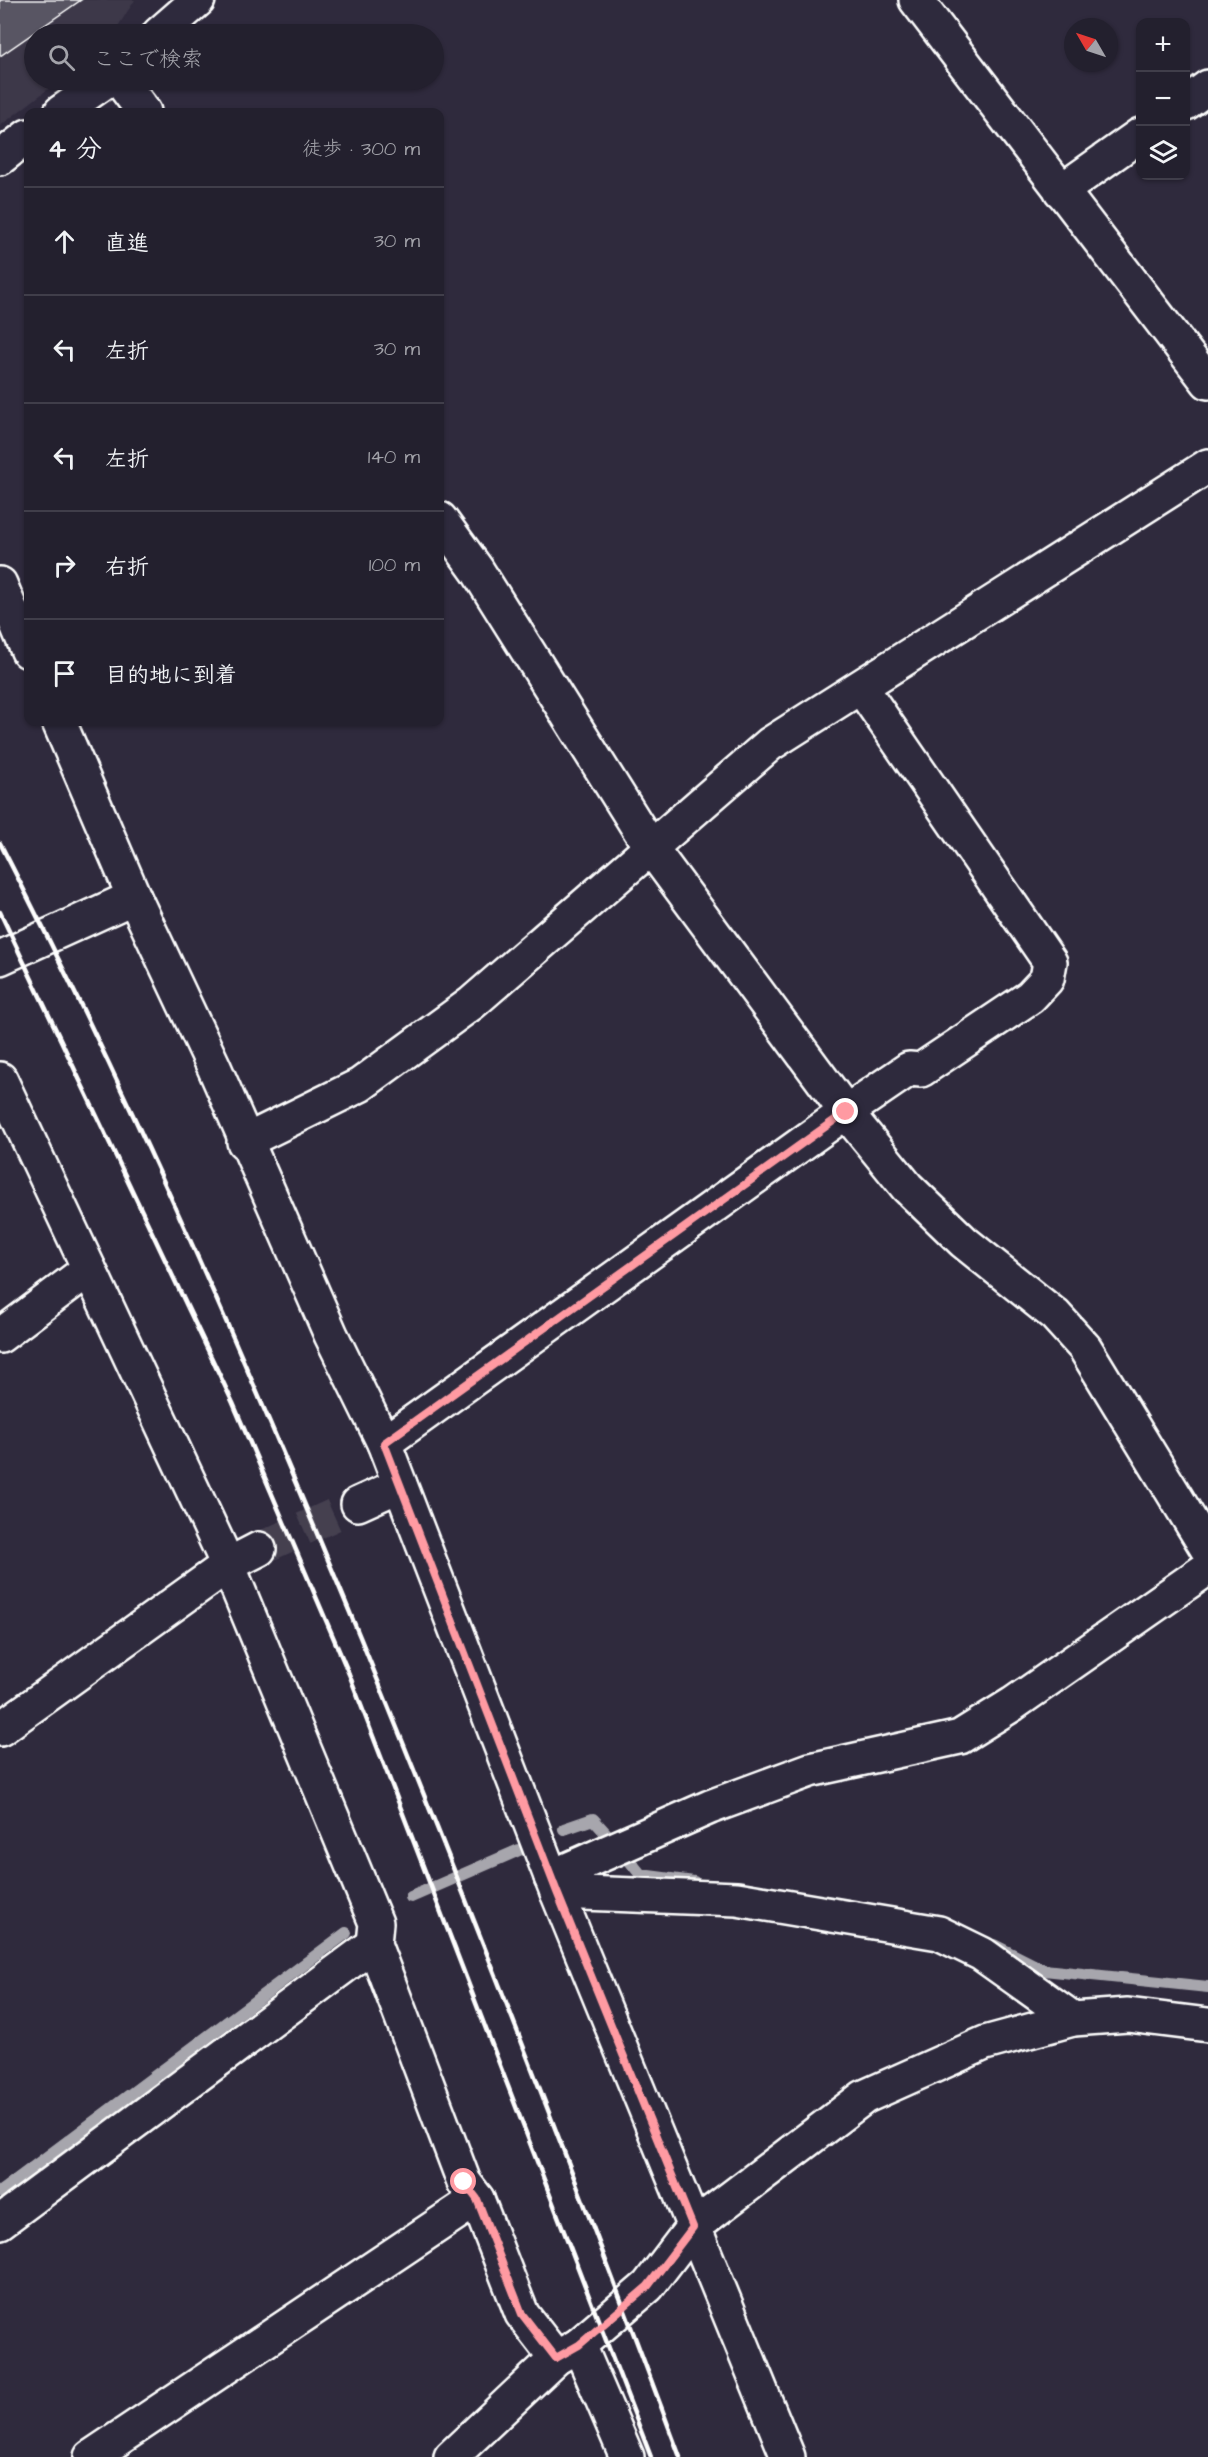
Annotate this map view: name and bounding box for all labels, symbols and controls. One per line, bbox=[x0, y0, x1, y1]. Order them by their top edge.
north arrow bbox=[1064, 18, 1118, 72]
map controls bbox=[1136, 18, 1190, 180]
button: + bbox=[1136, 18, 1190, 72]
search box bbox=[24, 24, 444, 90]
icon: search bbox=[45, 41, 78, 74]
text: ここで検索 bbox=[93, 44, 203, 75]
button: − bbox=[1136, 72, 1190, 126]
button: layers bbox=[1136, 126, 1190, 180]
text: 4 分 bbox=[48, 131, 102, 167]
text: 徒歩 · 300 m bbox=[302, 135, 420, 163]
icon: ahead bbox=[48, 225, 81, 258]
text: 30 m bbox=[374, 227, 420, 255]
text: 直進 bbox=[105, 228, 149, 259]
icon: left bbox=[48, 333, 81, 366]
text: 30 m bbox=[374, 335, 420, 363]
text: 左折 bbox=[105, 336, 149, 367]
icon: left bbox=[48, 441, 81, 474]
text: 140 m bbox=[368, 443, 420, 471]
text: 左折 bbox=[105, 444, 149, 475]
icon: right bbox=[48, 549, 81, 582]
text: 100 m bbox=[369, 551, 420, 579]
text: 右折 bbox=[105, 552, 149, 583]
icon: arrive bbox=[48, 657, 81, 690]
text: 目的地に到着 bbox=[105, 660, 237, 691]
route end bbox=[832, 1098, 858, 1124]
route start bbox=[450, 2168, 476, 2194]

